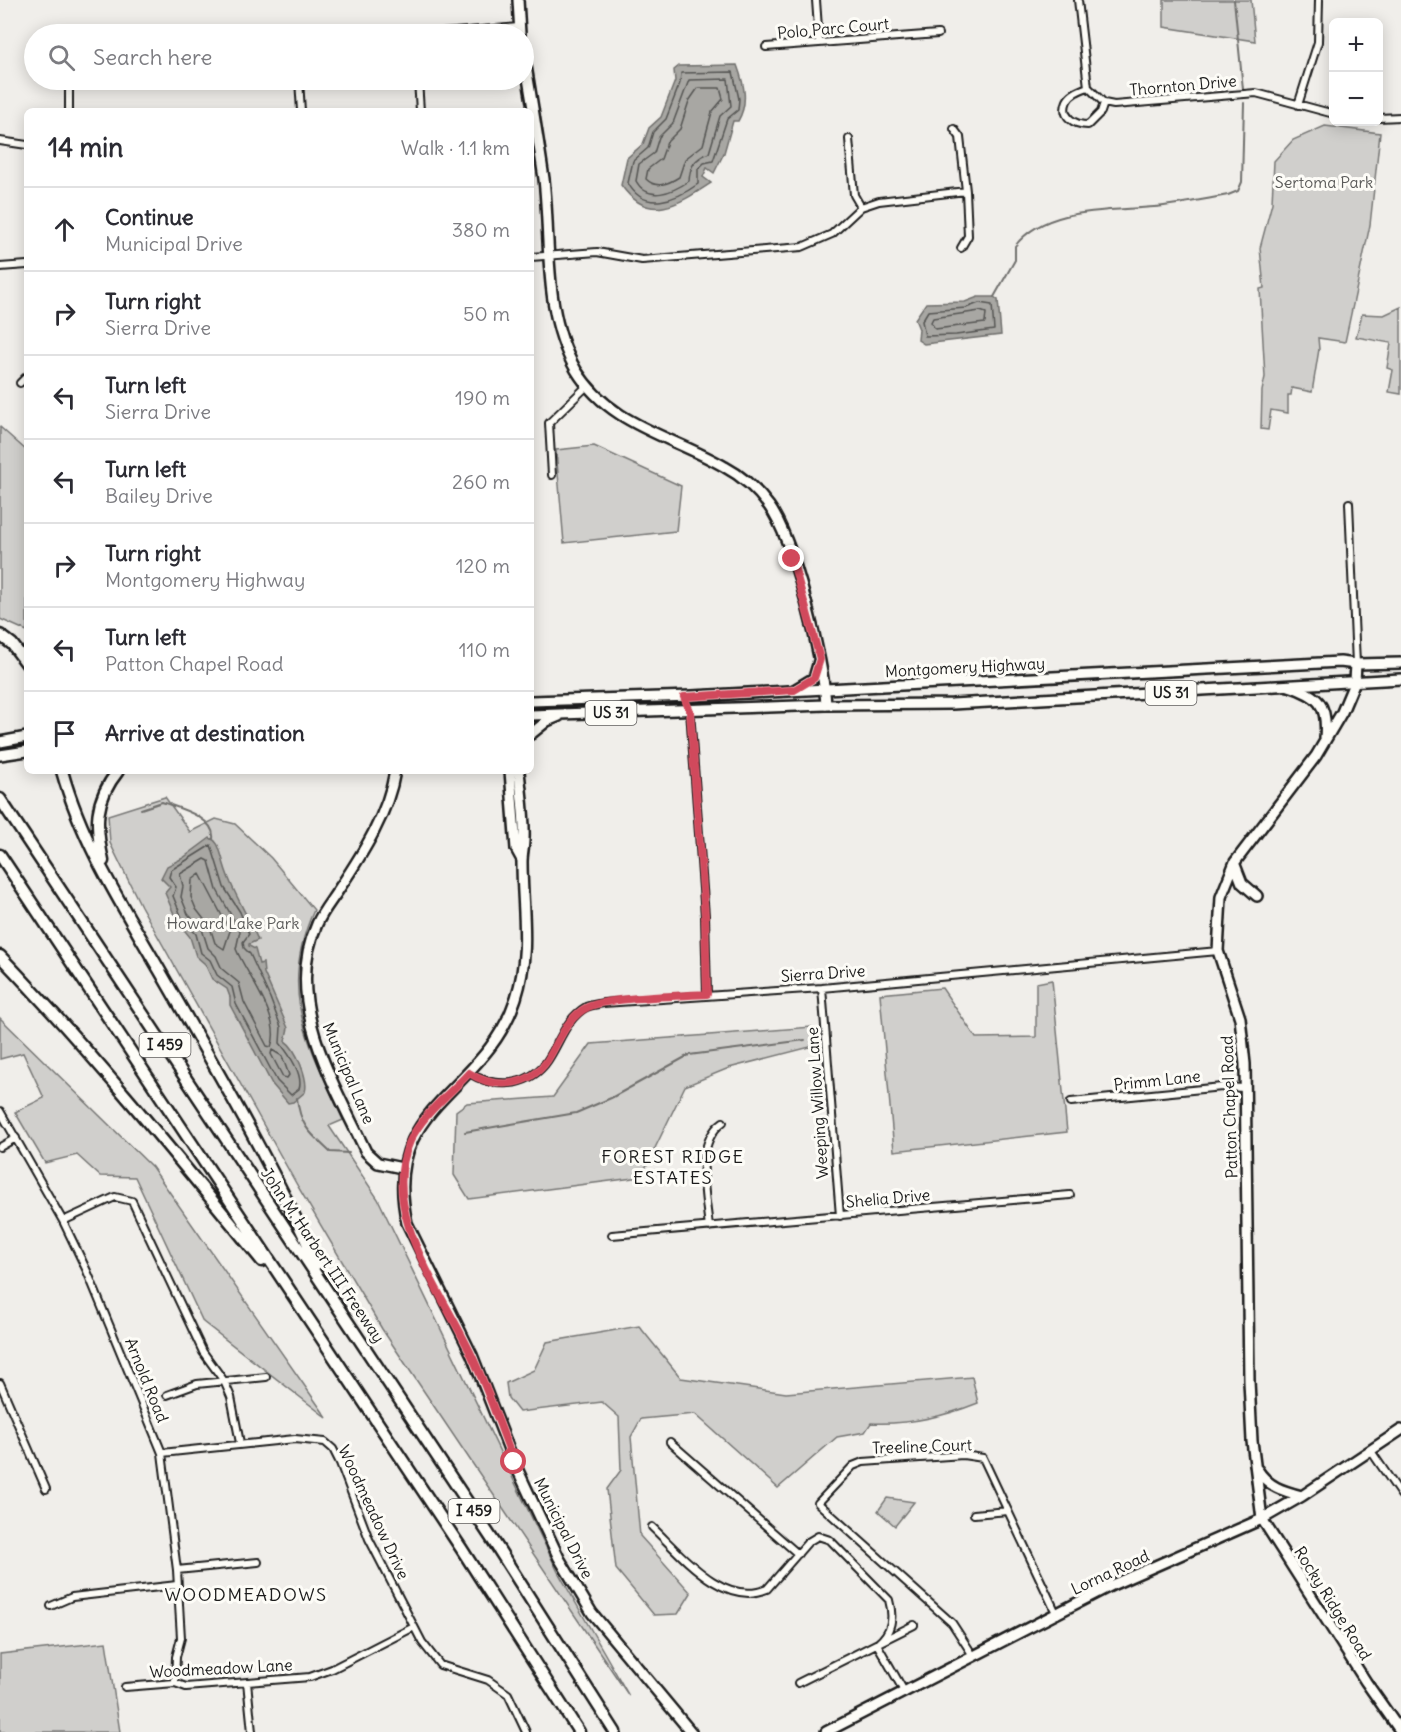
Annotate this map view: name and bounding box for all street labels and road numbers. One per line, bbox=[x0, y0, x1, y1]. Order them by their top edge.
street label: Polo Parc Court bbox=[776, 13, 890, 43]
street label: Thornton Drive bbox=[1129, 70, 1237, 100]
street label: Montgomery Highway bbox=[884, 653, 1046, 681]
road number: US 31 bbox=[1146, 681, 1196, 705]
road number: US 31 bbox=[586, 701, 636, 725]
street label: Sierra Drive bbox=[780, 960, 866, 986]
street label: Municipal Lane bbox=[319, 1019, 379, 1127]
street label: Weeping Willow Lane bbox=[802, 1026, 832, 1180]
road number: I 459 bbox=[140, 1033, 190, 1057]
street label: Patton Chapel Road bbox=[1217, 1035, 1241, 1179]
street label: Primm Lane bbox=[1113, 1065, 1201, 1095]
street label: John M. Harbert III Freeway bbox=[257, 1164, 389, 1346]
street label: Shelia Drive bbox=[845, 1184, 931, 1212]
street label: Arnold Road bbox=[121, 1335, 173, 1425]
street label: Treeline Court bbox=[872, 1434, 973, 1458]
street label: Woodmeadow Drive bbox=[334, 1442, 414, 1582]
street label: Municipal Drive bbox=[530, 1474, 598, 1582]
road number: I 459 bbox=[448, 1499, 500, 1523]
street label: Rocky Ridge Road bbox=[1290, 1542, 1376, 1664]
street label: Lorna Road bbox=[1068, 1545, 1152, 1599]
street label: Woodmeadow Lane bbox=[149, 1654, 293, 1682]

